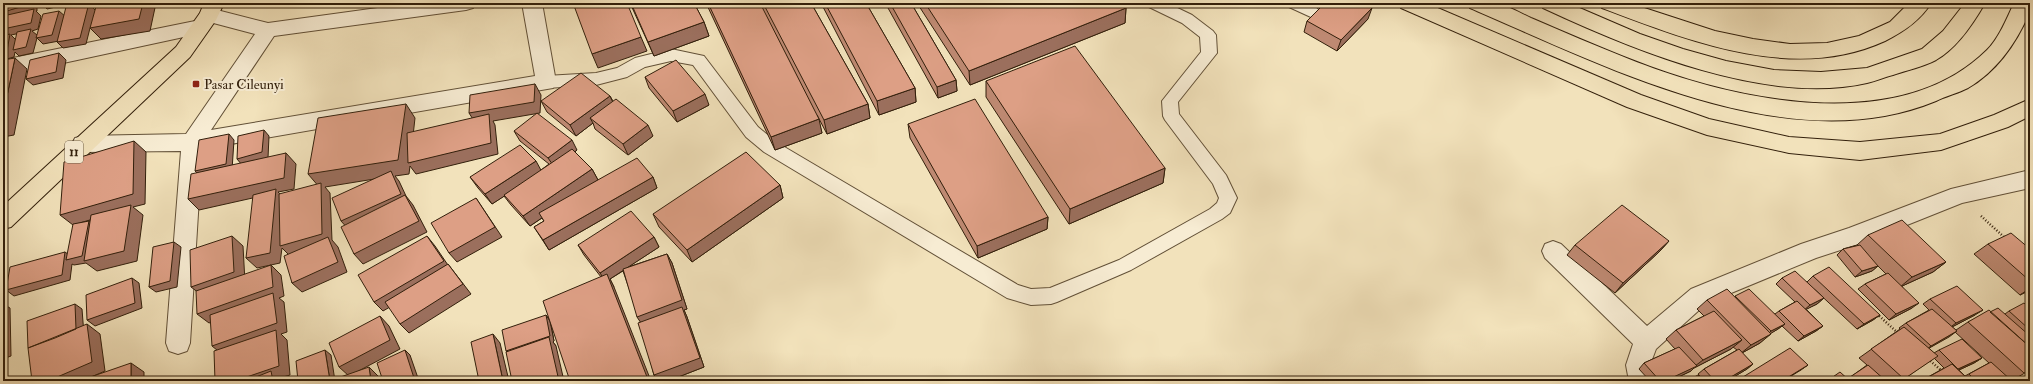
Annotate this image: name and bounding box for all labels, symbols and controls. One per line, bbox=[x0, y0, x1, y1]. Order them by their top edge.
place label: Pasar Cileunyi bbox=[204, 76, 284, 94]
marker: Pasar Cileunyi bbox=[191, 79, 201, 89]
road number: 11 bbox=[65, 141, 83, 163]

